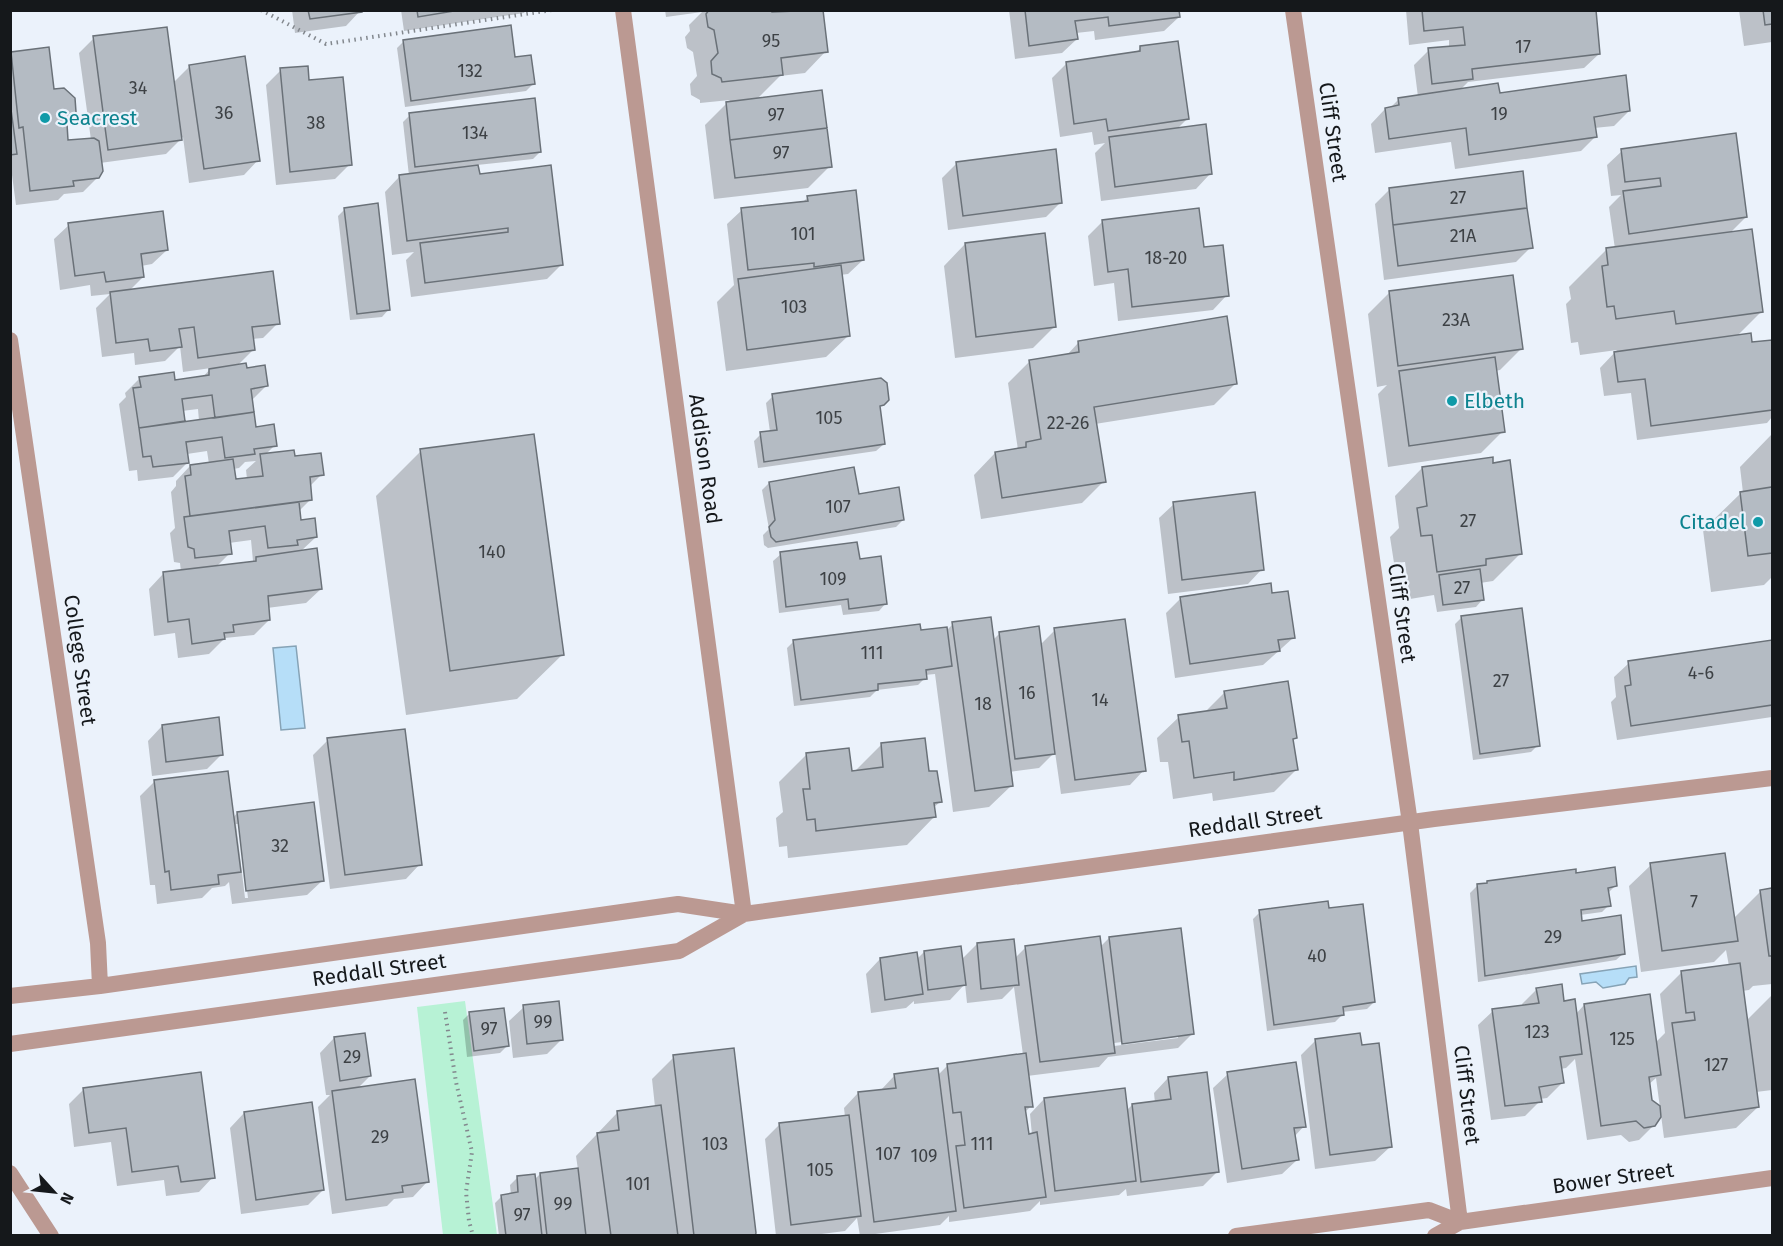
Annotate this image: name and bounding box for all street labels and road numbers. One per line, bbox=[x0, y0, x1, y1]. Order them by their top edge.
street label: Cliff Street bbox=[1313, 81, 1353, 184]
street label: Addison Road bbox=[683, 392, 727, 526]
street label: Cliff Street bbox=[1382, 562, 1422, 665]
street label: College Street bbox=[58, 593, 102, 727]
street label: Reddall Street bbox=[1186, 799, 1324, 843]
street label: Reddall Street bbox=[310, 948, 448, 992]
street label: Cliff Street bbox=[1448, 1044, 1486, 1147]
street label: Bower Street bbox=[1551, 1157, 1676, 1199]

